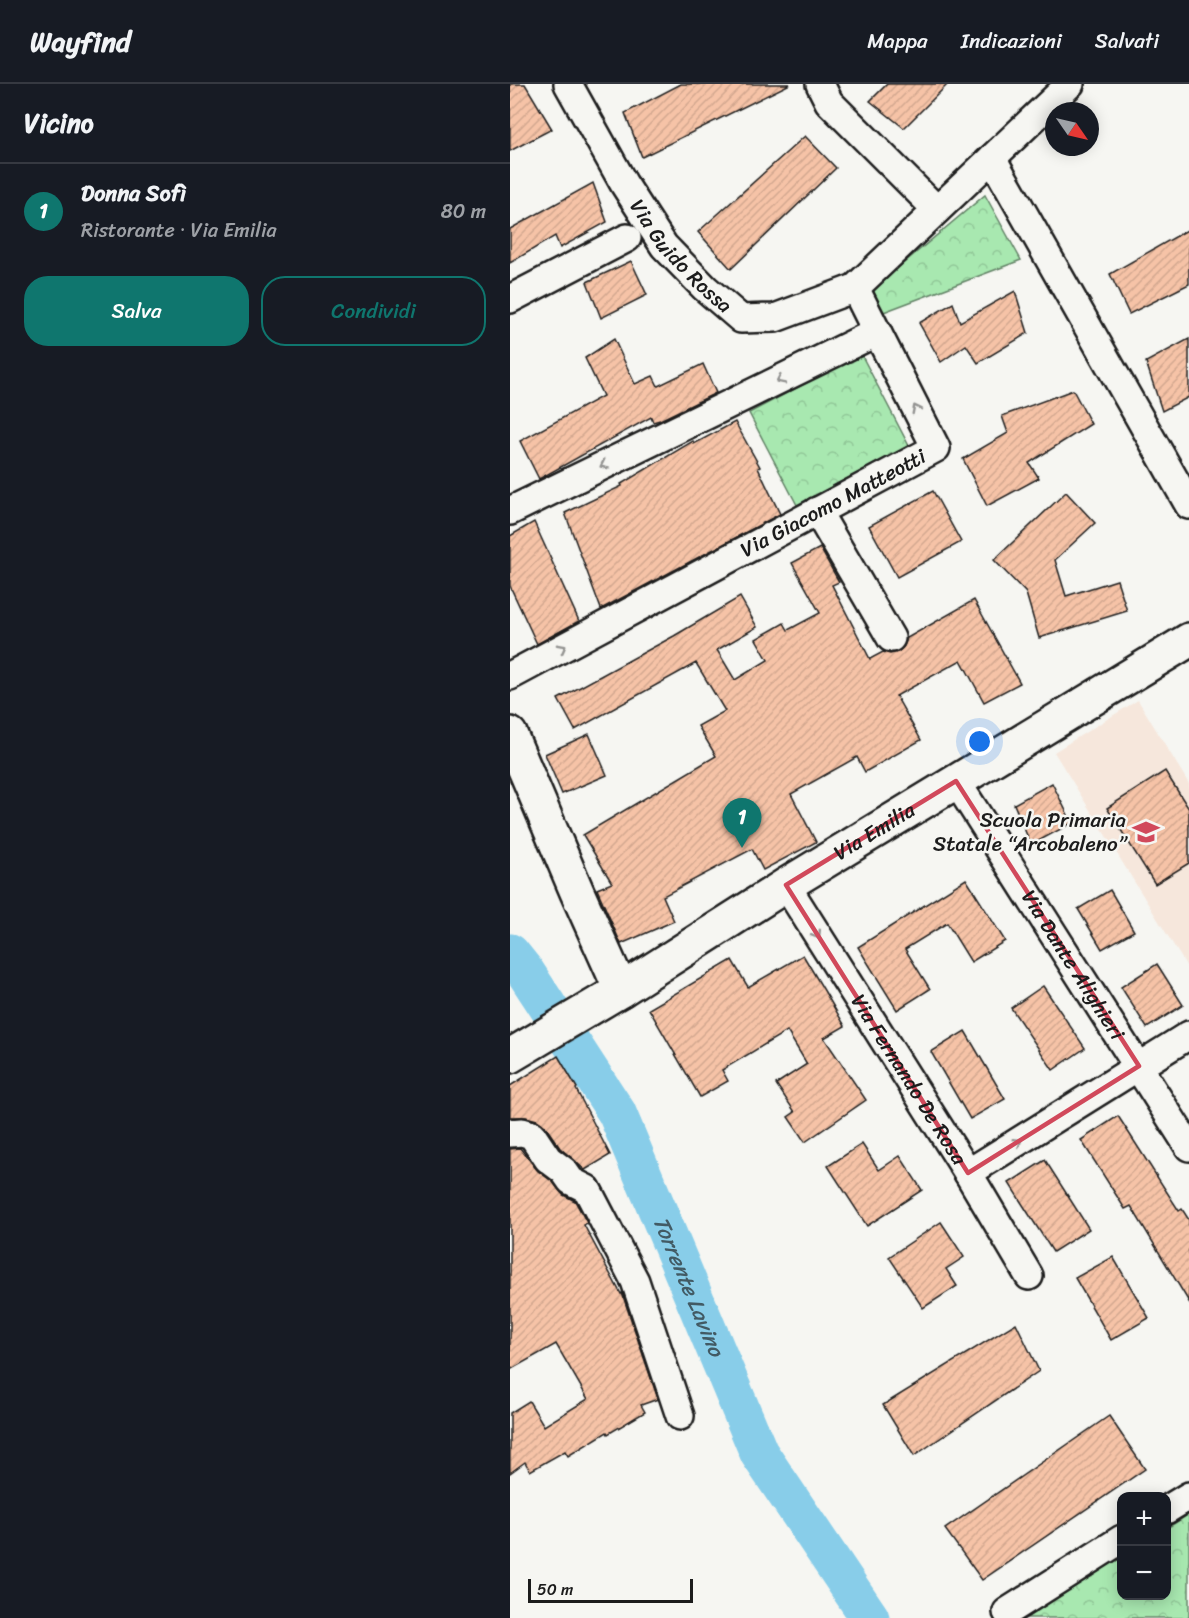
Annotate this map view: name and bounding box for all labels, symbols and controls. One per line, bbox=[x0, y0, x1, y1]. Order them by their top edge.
text: Wayfind bbox=[30, 17, 131, 66]
text: Mappa bbox=[867, 22, 928, 60]
text: Indicazioni bbox=[961, 22, 1062, 60]
text: Salvati bbox=[1095, 22, 1159, 60]
text: Vicino bbox=[24, 100, 94, 146]
north arrow bbox=[1045, 102, 1099, 156]
text: Donna Sofì bbox=[81, 174, 186, 213]
street label: Via Guido Rossa bbox=[619, 191, 742, 323]
text: 1 bbox=[39, 194, 48, 229]
text: 80 m bbox=[441, 194, 486, 229]
text: Ristorante · Via Emilia bbox=[81, 213, 276, 248]
button: Salva bbox=[24, 276, 249, 346]
button: Condividi bbox=[261, 276, 486, 346]
one-way arrow bbox=[775, 372, 786, 384]
one-way arrow bbox=[912, 405, 923, 416]
street label: Via Giacomo Matteotti bbox=[733, 437, 934, 568]
one-way arrow bbox=[600, 458, 611, 470]
one-way arrow bbox=[555, 644, 566, 655]
your location bbox=[965, 727, 994, 756]
street label: Via Emilia bbox=[826, 791, 923, 871]
pin: 1 bbox=[722, 798, 762, 848]
place label: Scuola Primaria Statale “Arcobaleno” bbox=[933, 801, 1129, 863]
school or university icon: Scuola Primaria Statale “Arcobaleno” bbox=[1131, 817, 1161, 847]
street label: Via Dante Alighieri bbox=[1011, 882, 1136, 1049]
one-way arrow bbox=[809, 928, 820, 939]
street label: Via Fernando De Rosa bbox=[840, 986, 978, 1173]
one-way arrow bbox=[1012, 1138, 1022, 1150]
water label: Torrente Lavino bbox=[642, 1210, 737, 1364]
map controls bbox=[1117, 1492, 1171, 1600]
button: + bbox=[1117, 1492, 1171, 1546]
button: − bbox=[1117, 1546, 1171, 1600]
text: 50 m bbox=[537, 1575, 573, 1604]
scale bar bbox=[528, 1576, 693, 1604]

